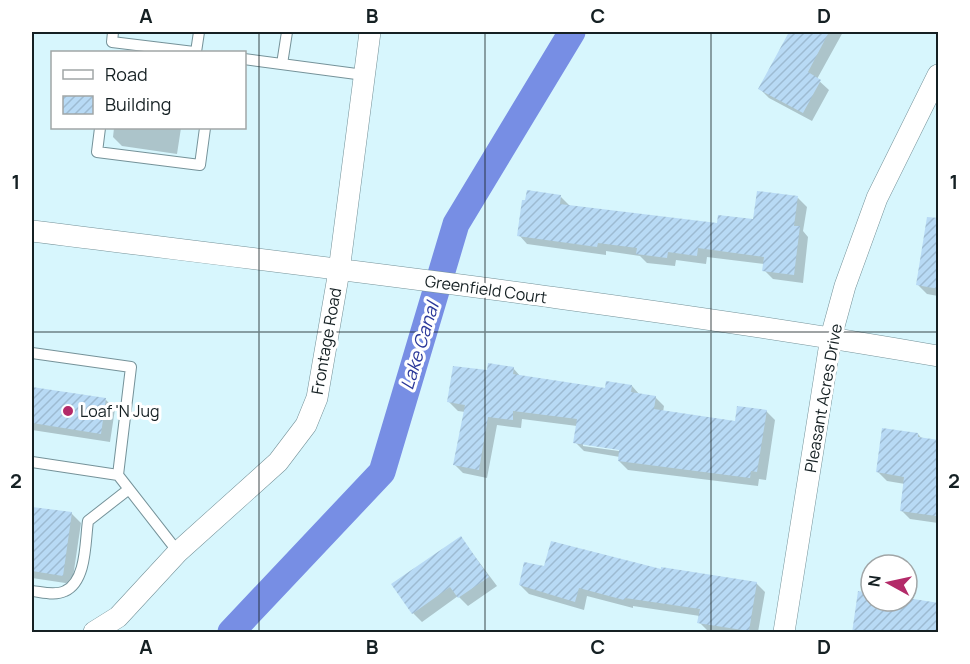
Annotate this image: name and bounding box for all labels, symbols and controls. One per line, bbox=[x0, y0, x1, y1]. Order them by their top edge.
text: A bbox=[139, 2, 153, 29]
text: B bbox=[366, 2, 379, 29]
text: C bbox=[591, 2, 605, 29]
text: D bbox=[817, 2, 831, 29]
legend bbox=[51, 51, 246, 129]
text: Road bbox=[105, 62, 148, 86]
text: Building bbox=[105, 92, 171, 116]
text: 1 bbox=[12, 168, 20, 195]
text: 1 bbox=[950, 168, 958, 195]
street label: Greenfield Court bbox=[424, 270, 548, 308]
street label: Frontage Road bbox=[306, 286, 346, 396]
water label: Lake Canal bbox=[394, 297, 444, 392]
street label: Pleasant Acres Drive bbox=[799, 322, 847, 474]
place label: Loaf 'N Jug bbox=[80, 400, 159, 422]
marker: Loaf 'N Jug bbox=[61, 404, 75, 418]
text: 2 bbox=[10, 467, 22, 494]
text: 2 bbox=[948, 467, 960, 494]
north arrow bbox=[859, 553, 919, 613]
text: N bbox=[862, 574, 886, 588]
text: A bbox=[139, 633, 153, 660]
text: B bbox=[366, 633, 379, 660]
text: C bbox=[591, 633, 605, 660]
text: D bbox=[817, 633, 831, 660]

